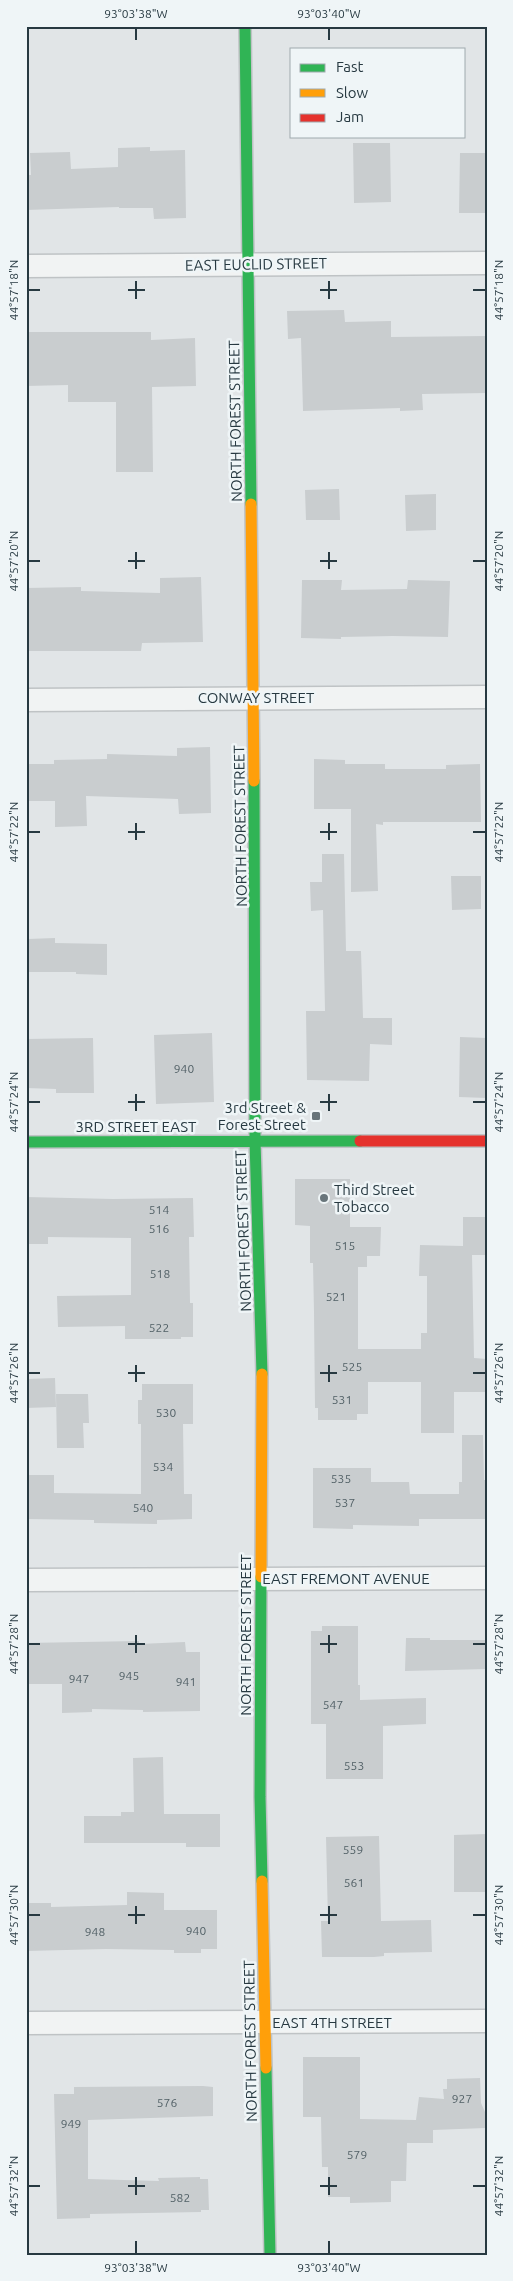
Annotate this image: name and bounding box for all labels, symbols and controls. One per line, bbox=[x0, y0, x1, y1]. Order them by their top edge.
text: 93°03'38"W bbox=[104, 7, 168, 20]
text: 93°03'40"W bbox=[297, 7, 361, 20]
legend bbox=[290, 48, 466, 138]
text: Fast bbox=[336, 58, 364, 75]
text: Slow bbox=[336, 84, 369, 101]
text: Jam bbox=[336, 108, 364, 125]
street label: EAST EUCLID STREET bbox=[185, 254, 328, 274]
text: 44°57'18"N bbox=[7, 260, 20, 320]
text: 44°57'18"N bbox=[492, 260, 505, 320]
street label: NORTH FOREST STREET bbox=[225, 339, 245, 502]
text: 44°57'20"N bbox=[7, 531, 20, 591]
text: 44°57'20"N bbox=[492, 531, 505, 591]
street label: CONWAY STREET bbox=[198, 689, 315, 706]
street label: NORTH FOREST STREET bbox=[230, 744, 250, 907]
text: 44°57'22"N bbox=[7, 802, 20, 862]
text: 44°57'22"N bbox=[492, 802, 505, 862]
house number: 940 bbox=[174, 1062, 194, 1075]
text: 44°57'24"N bbox=[7, 1072, 20, 1132]
text: 44°57'24"N bbox=[492, 1072, 505, 1132]
place label: 3rd Street & Forest Street bbox=[218, 1099, 306, 1133]
marker: 3rd Street & Forest Street bbox=[310, 1110, 322, 1122]
street label: 3RD STREET EAST bbox=[76, 1118, 197, 1135]
street label: NORTH FOREST STREET bbox=[232, 1149, 254, 1312]
place label: Third Street Tobacco bbox=[334, 1181, 414, 1215]
marker: Third Street Tobacco bbox=[318, 1192, 330, 1204]
house number: 514 bbox=[149, 1203, 169, 1216]
house number: 516 bbox=[149, 1222, 169, 1235]
house number: 515 bbox=[335, 1239, 355, 1252]
house number: 518 bbox=[150, 1267, 170, 1280]
house number: 521 bbox=[326, 1290, 346, 1303]
house number: 522 bbox=[149, 1321, 169, 1334]
text: 44°57'26"N bbox=[7, 1343, 20, 1403]
text: 44°57'26"N bbox=[492, 1343, 505, 1403]
house number: 525 bbox=[342, 1360, 362, 1373]
house number: 531 bbox=[332, 1393, 352, 1406]
house number: 530 bbox=[156, 1406, 176, 1419]
house number: 534 bbox=[153, 1460, 173, 1473]
house number: 535 bbox=[331, 1472, 351, 1485]
house number: 537 bbox=[335, 1496, 355, 1509]
house number: 540 bbox=[133, 1501, 153, 1514]
street label: NORTH FOREST STREET bbox=[237, 1554, 254, 1716]
street label: EAST FREMONT AVENUE bbox=[262, 1570, 430, 1587]
text: 44°57'28"N bbox=[7, 1614, 20, 1674]
text: 44°57'28"N bbox=[492, 1614, 505, 1674]
house number: 945 bbox=[119, 1669, 139, 1682]
house number: 947 bbox=[69, 1672, 89, 1685]
house number: 941 bbox=[176, 1675, 196, 1688]
house number: 547 bbox=[323, 1698, 343, 1711]
house number: 553 bbox=[344, 1759, 364, 1772]
house number: 559 bbox=[343, 1843, 363, 1856]
house number: 561 bbox=[344, 1876, 364, 1889]
text: 44°57'30"N bbox=[7, 1885, 20, 1945]
text: 44°57'30"N bbox=[492, 1885, 505, 1945]
house number: 940 bbox=[186, 1924, 206, 1937]
house number: 948 bbox=[85, 1925, 105, 1938]
street label: NORTH FOREST STREET bbox=[240, 1959, 260, 2122]
street label: EAST 4TH STREET bbox=[272, 2014, 392, 2031]
house number: 927 bbox=[452, 2092, 472, 2105]
house number: 576 bbox=[157, 2096, 177, 2109]
house number: 949 bbox=[61, 2117, 81, 2130]
house number: 579 bbox=[347, 2148, 367, 2161]
text: 44°57'32"N bbox=[7, 2156, 20, 2216]
text: 44°57'32"N bbox=[492, 2156, 505, 2216]
house number: 582 bbox=[170, 2191, 190, 2204]
text: 93°03'38"W bbox=[104, 2261, 168, 2274]
text: 93°03'40"W bbox=[297, 2261, 361, 2274]

